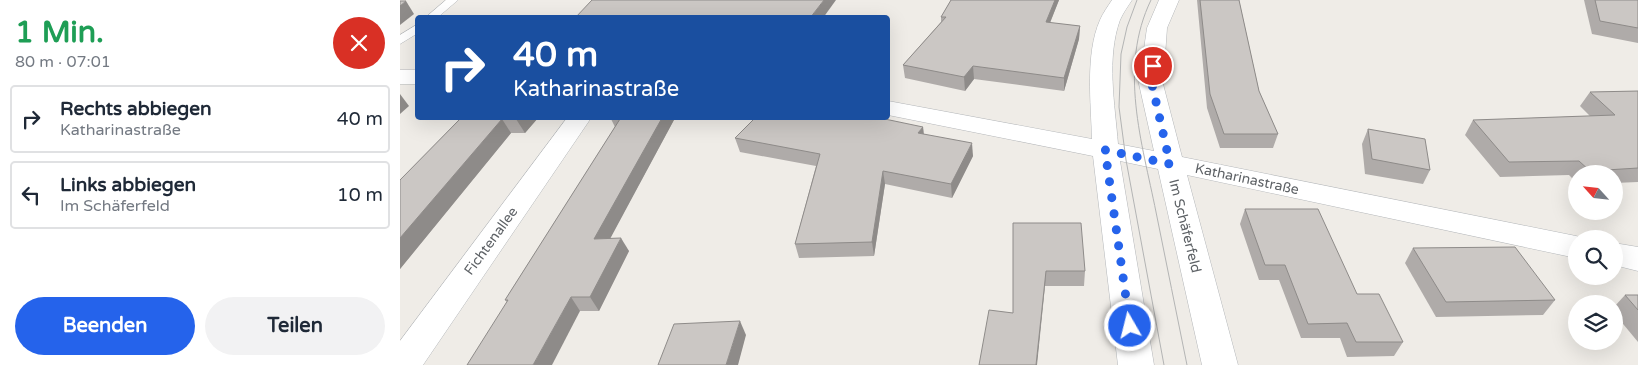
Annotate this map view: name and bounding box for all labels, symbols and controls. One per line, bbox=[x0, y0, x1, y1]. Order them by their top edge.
text: 1 Min. bbox=[15, 14, 104, 51]
button: close bbox=[333, 17, 385, 69]
text: 40 m bbox=[513, 34, 598, 76]
icon: right bbox=[430, 35, 495, 100]
pin bbox=[1132, 45, 1174, 87]
text: 80 m · 07:01 bbox=[15, 52, 111, 72]
icon: arrive bbox=[1139, 52, 1167, 80]
text: Katharinastraße bbox=[513, 76, 679, 102]
text: Rechts abbiegen bbox=[60, 98, 212, 120]
icon: right bbox=[17, 105, 45, 133]
text: 40 m bbox=[337, 108, 383, 130]
text: Katharinastraße bbox=[60, 120, 181, 140]
street label: Katharinastraße bbox=[1194, 160, 1301, 198]
north arrow bbox=[1568, 165, 1622, 220]
map controls bbox=[1568, 165, 1623, 350]
text: Links abbiegen bbox=[60, 174, 196, 196]
street label: Im Schäferfeld bbox=[1165, 177, 1205, 275]
icon: left bbox=[17, 181, 45, 209]
text: 10 m bbox=[337, 184, 383, 206]
text: Im Schäferfeld bbox=[60, 196, 170, 216]
street label: Fichtenallee bbox=[461, 204, 521, 278]
button: search bbox=[1568, 230, 1623, 285]
button: layers bbox=[1568, 295, 1623, 350]
button: Beenden bbox=[15, 297, 195, 355]
button: Teilen bbox=[205, 297, 385, 355]
position arrow bbox=[1103, 299, 1155, 351]

